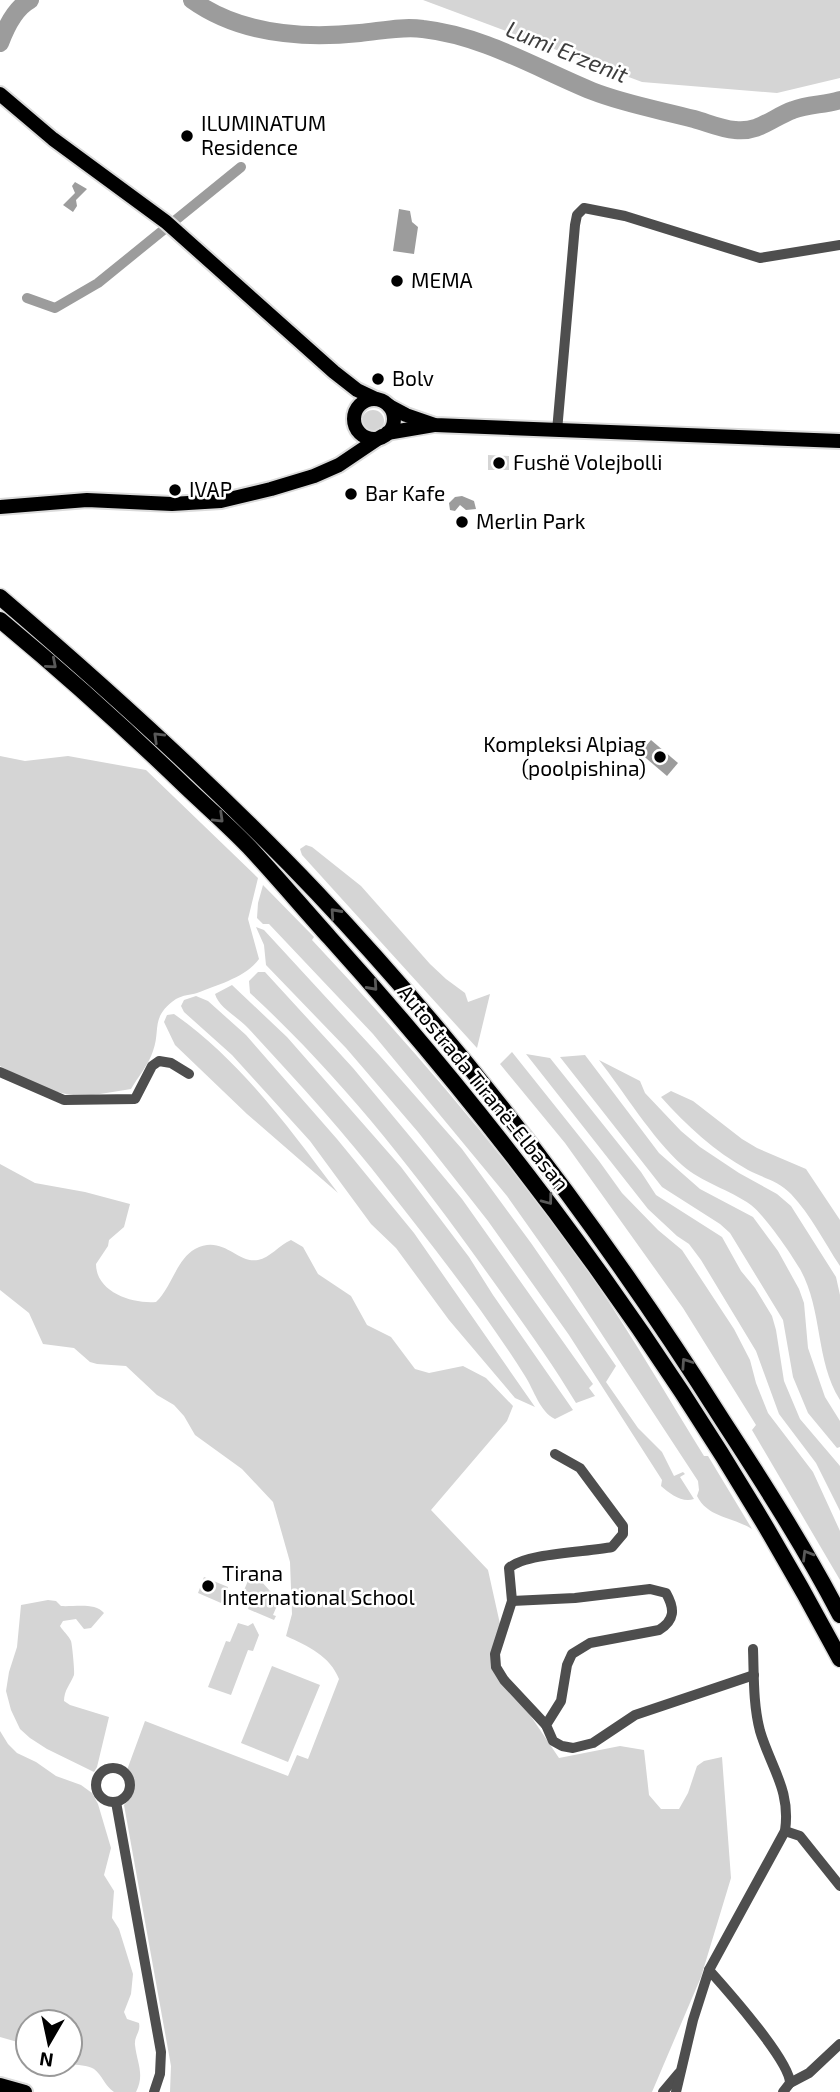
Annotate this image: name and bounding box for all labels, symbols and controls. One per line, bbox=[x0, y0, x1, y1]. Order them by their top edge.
water label: Lumi Erzenit bbox=[502, 14, 633, 88]
place label: ILUMINATUM Residence bbox=[201, 110, 326, 159]
marker: ILUMINATUM Residence bbox=[179, 128, 195, 144]
place label: MEMA bbox=[411, 267, 473, 292]
marker: MEMA bbox=[389, 273, 405, 289]
place label: Bolv bbox=[392, 365, 434, 390]
marker: Bolv bbox=[370, 371, 386, 387]
place label: Fushë Volejbolli bbox=[513, 449, 663, 475]
marker: Fushë Volejbolli bbox=[491, 455, 507, 471]
place label: IVAP bbox=[189, 476, 232, 501]
place label: Bar Kafe bbox=[365, 480, 445, 505]
marker: IVAP bbox=[167, 482, 183, 498]
marker: Bar Kafe bbox=[343, 486, 359, 502]
place label: Merlin Park bbox=[476, 508, 586, 533]
marker: Merlin Park bbox=[454, 514, 470, 530]
one-way arrow bbox=[44, 656, 57, 668]
place label: Kompleksi Alpiag (poolpishina) bbox=[483, 731, 646, 780]
one-way arrow bbox=[153, 733, 166, 746]
marker: Kompleksi Alpiag (poolpishina) bbox=[652, 749, 668, 765]
one-way arrow bbox=[211, 810, 224, 823]
one-way arrow bbox=[331, 909, 343, 922]
one-way arrow bbox=[365, 977, 377, 990]
street label: Autostrada Tiranë-Elbasan bbox=[393, 979, 575, 1195]
one-way arrow bbox=[539, 1192, 552, 1205]
one-way arrow bbox=[681, 1357, 694, 1370]
one-way arrow bbox=[802, 1550, 815, 1563]
place label: Tirana International School bbox=[222, 1560, 416, 1609]
marker: Tirana International School bbox=[200, 1578, 216, 1594]
north arrow bbox=[14, 2008, 84, 2078]
text: N bbox=[38, 2048, 55, 2073]

